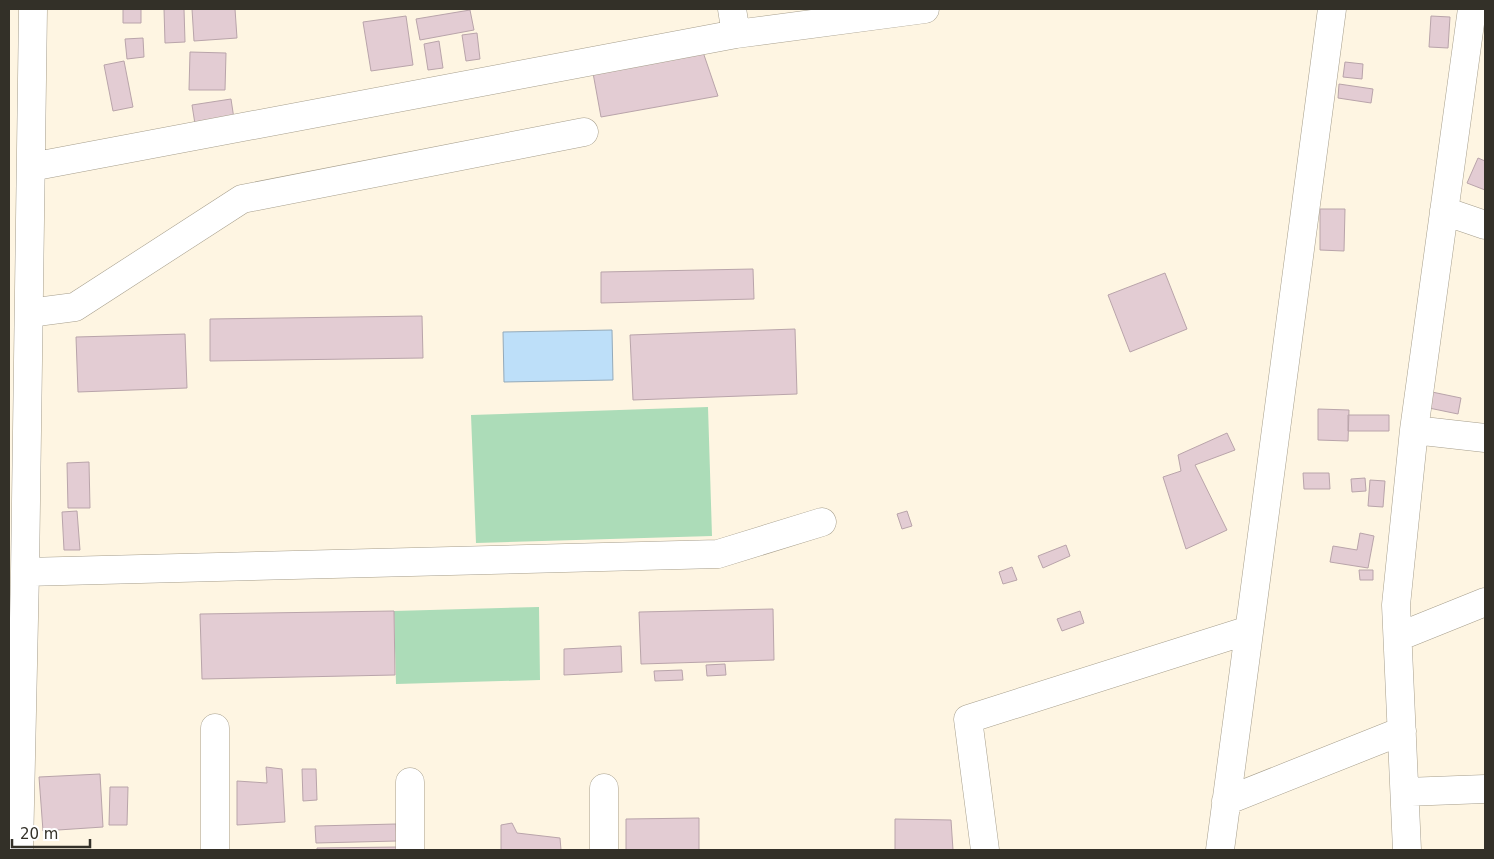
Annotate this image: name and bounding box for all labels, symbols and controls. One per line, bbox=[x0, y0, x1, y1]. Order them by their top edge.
scale bar bbox=[12, 816, 90, 848]
text: 20 m bbox=[20, 825, 58, 843]

